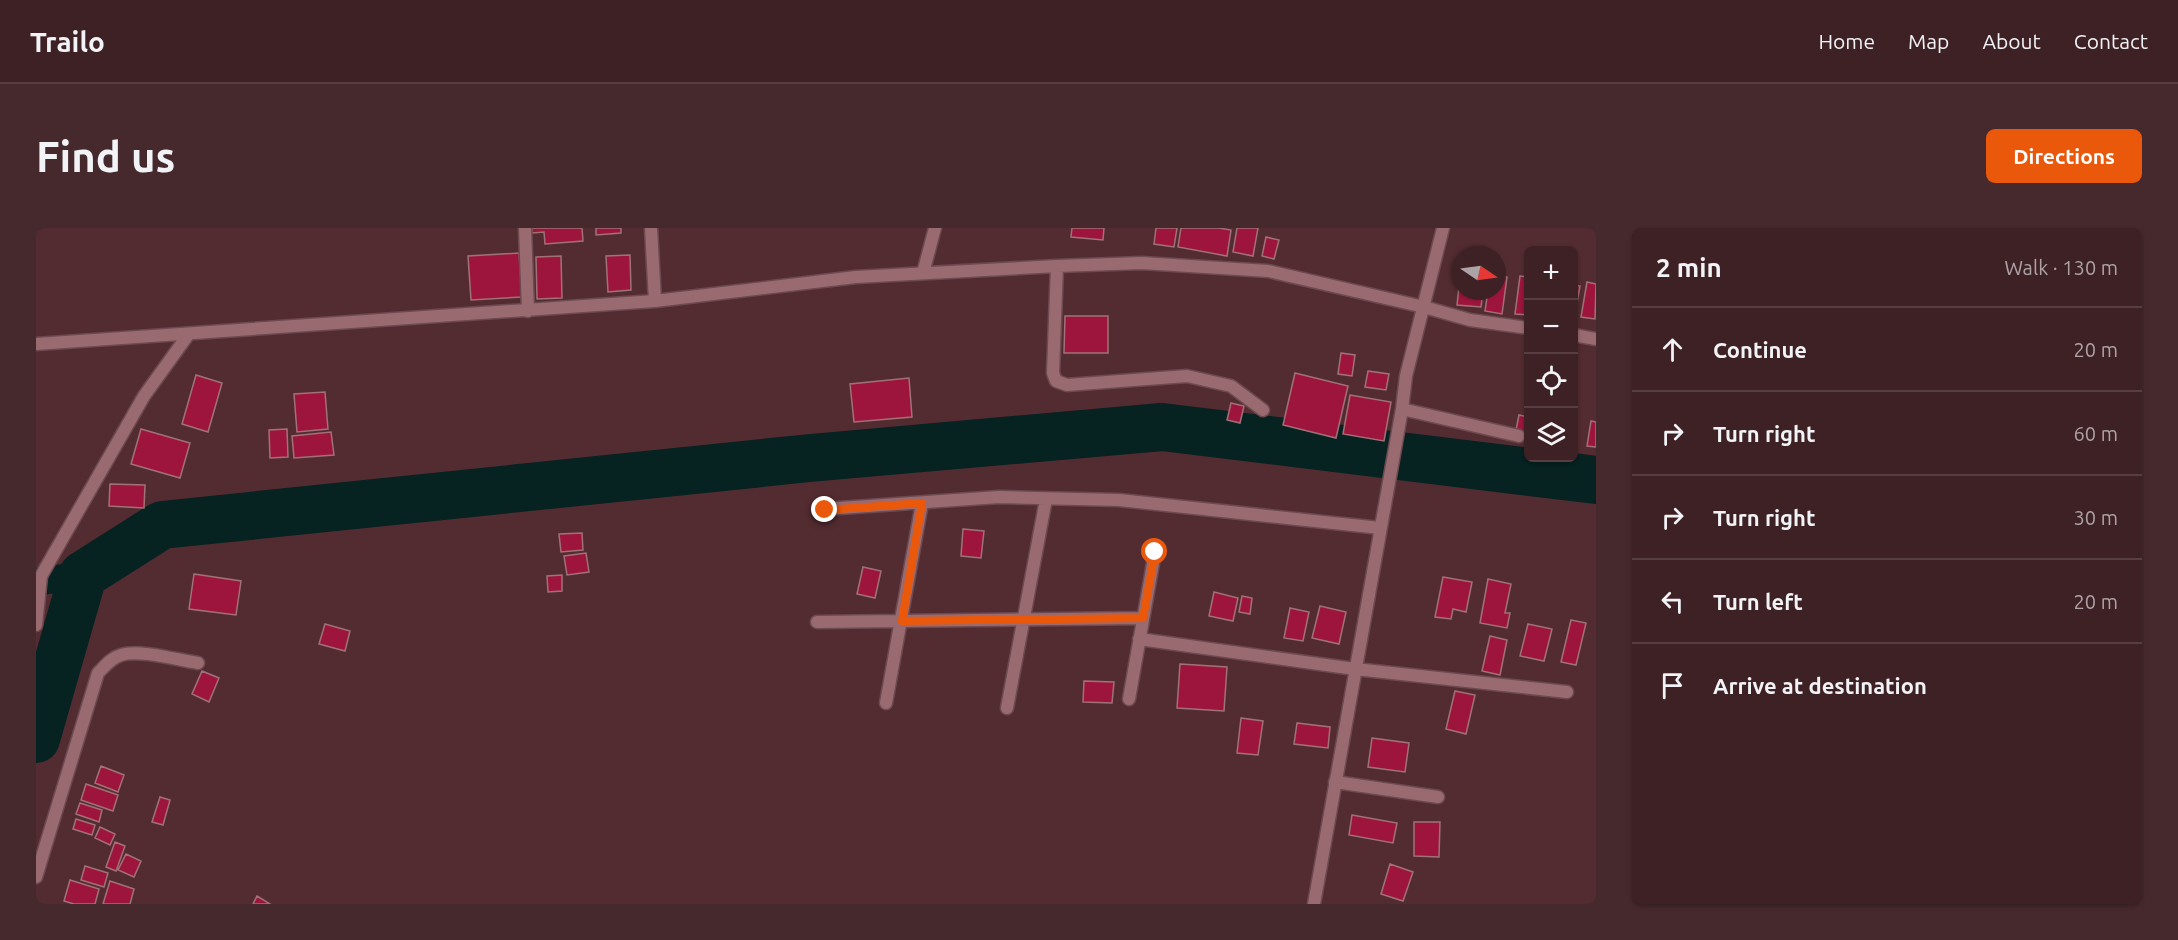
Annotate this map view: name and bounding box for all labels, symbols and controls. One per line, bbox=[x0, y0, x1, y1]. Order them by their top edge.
text: Trailo bbox=[30, 26, 105, 57]
text: Home bbox=[1818, 29, 1875, 53]
text: Map bbox=[1908, 29, 1949, 53]
text: About bbox=[1982, 29, 2041, 53]
text: Contact bbox=[2074, 29, 2148, 53]
button: Directions bbox=[1986, 129, 2142, 183]
text: Find us bbox=[36, 133, 175, 180]
north arrow bbox=[1452, 246, 1506, 300]
map controls bbox=[1524, 246, 1578, 462]
button: + bbox=[1524, 246, 1578, 300]
text: 2 min bbox=[1656, 253, 1722, 282]
text: Walk · 130 m bbox=[2005, 256, 2118, 279]
button: − bbox=[1524, 300, 1578, 354]
icon: ahead bbox=[1656, 333, 1689, 366]
text: Continue bbox=[1713, 337, 1807, 362]
text: 20 m bbox=[2074, 338, 2118, 361]
button: locate bbox=[1524, 354, 1578, 408]
button: layers bbox=[1524, 408, 1578, 462]
icon: right bbox=[1656, 417, 1689, 450]
text: Turn right bbox=[1713, 421, 1815, 446]
text: 60 m bbox=[2074, 422, 2118, 445]
route end bbox=[811, 496, 837, 522]
icon: right bbox=[1656, 501, 1689, 534]
text: Turn right bbox=[1713, 505, 1815, 530]
text: 30 m bbox=[2074, 506, 2118, 529]
route start bbox=[1141, 538, 1167, 564]
icon: left bbox=[1656, 585, 1689, 618]
text: Turn left bbox=[1713, 589, 1803, 614]
text: 20 m bbox=[2074, 590, 2118, 613]
icon: arrive bbox=[1656, 669, 1689, 702]
text: Arrive at destination bbox=[1713, 673, 1927, 698]

